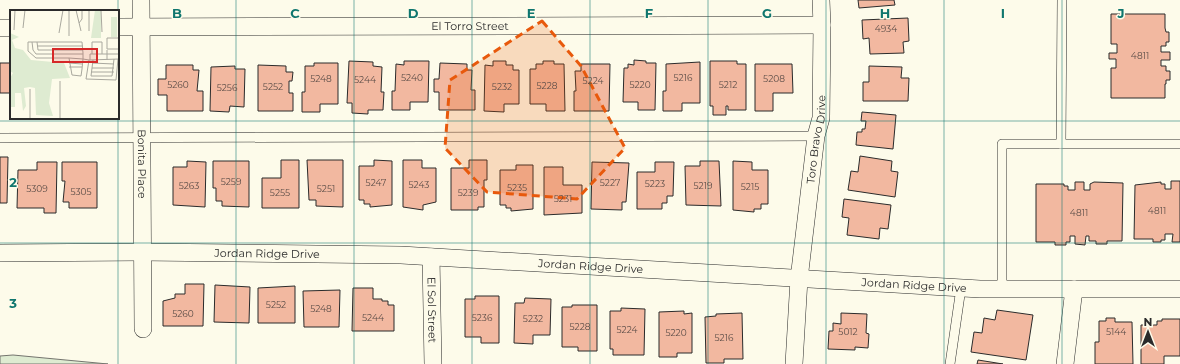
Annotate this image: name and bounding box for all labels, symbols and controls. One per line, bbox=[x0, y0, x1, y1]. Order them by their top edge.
text: B bbox=[172, 5, 182, 21]
text: C bbox=[290, 5, 300, 21]
text: D bbox=[408, 5, 419, 21]
text: E bbox=[527, 5, 536, 21]
text: F bbox=[645, 5, 653, 21]
text: G bbox=[762, 5, 772, 21]
text: H bbox=[880, 5, 890, 21]
text: I bbox=[1001, 5, 1005, 21]
text: J bbox=[1116, 5, 1125, 21]
inset map bbox=[10, 10, 119, 119]
street label: El Torro Street bbox=[431, 19, 509, 33]
house number: 4934 bbox=[875, 23, 897, 34]
house number: 4811 bbox=[1131, 50, 1149, 61]
house number: 5240 bbox=[401, 72, 423, 83]
house number: 5216 bbox=[674, 72, 693, 83]
house number: 5248 bbox=[310, 73, 332, 84]
house number: 5208 bbox=[763, 73, 785, 84]
house number: 5244 bbox=[354, 74, 376, 85]
house number: 5224 bbox=[582, 75, 604, 86]
house number: 5260 bbox=[167, 79, 189, 90]
house number: 5220 bbox=[629, 79, 651, 90]
house number: 5212 bbox=[719, 79, 737, 90]
house number: 5228 bbox=[536, 80, 558, 91]
house number: 5252 bbox=[263, 81, 283, 92]
house number: 5232 bbox=[492, 81, 512, 92]
house number: 5256 bbox=[217, 82, 238, 93]
street label: Toro Bravo Drive bbox=[803, 95, 829, 185]
street label: Bonita Place bbox=[135, 129, 149, 199]
text: 2 bbox=[9, 174, 17, 190]
house number: 5259 bbox=[221, 176, 242, 187]
house number: 5247 bbox=[366, 177, 386, 188]
house number: 5227 bbox=[600, 177, 620, 188]
house number: 5223 bbox=[645, 178, 665, 189]
house number: 5243 bbox=[409, 179, 429, 190]
house number: 5263 bbox=[179, 180, 199, 191]
house number: 5219 bbox=[694, 180, 713, 191]
house number: 5215 bbox=[741, 181, 759, 192]
house number: 5235 bbox=[507, 182, 527, 193]
house number: 5309 bbox=[26, 183, 48, 194]
house number: 5251 bbox=[317, 183, 335, 194]
house number: 5305 bbox=[70, 186, 92, 197]
house number: 5255 bbox=[270, 187, 290, 198]
house number: 5239 bbox=[458, 187, 479, 198]
house number: 5231 bbox=[554, 193, 572, 204]
house number: 4811 bbox=[1148, 205, 1166, 216]
house number: 4811 bbox=[1070, 207, 1088, 218]
street label: Jordan Ridge Drive bbox=[213, 246, 320, 261]
street label: Jordan Ridge Drive bbox=[537, 256, 644, 276]
street label: Jordan Ridge Drive bbox=[860, 275, 967, 295]
street label: El Sol Street bbox=[424, 277, 440, 344]
text: 3 bbox=[8, 295, 17, 311]
house number: 5252 bbox=[266, 299, 286, 310]
house number: 5248 bbox=[310, 303, 332, 314]
house number: 5260 bbox=[172, 308, 194, 319]
house number: 5244 bbox=[362, 312, 384, 323]
house number: 5236 bbox=[472, 312, 493, 323]
north arrow bbox=[1128, 312, 1168, 352]
house number: 5232 bbox=[523, 313, 543, 324]
text: N bbox=[1144, 315, 1152, 329]
house number: 5228 bbox=[569, 321, 591, 332]
house number: 5224 bbox=[616, 324, 638, 335]
house number: 5012 bbox=[838, 326, 858, 337]
house number: 5144 bbox=[1106, 326, 1126, 337]
house number: 5220 bbox=[665, 327, 687, 338]
house number: 5216 bbox=[715, 332, 734, 343]

